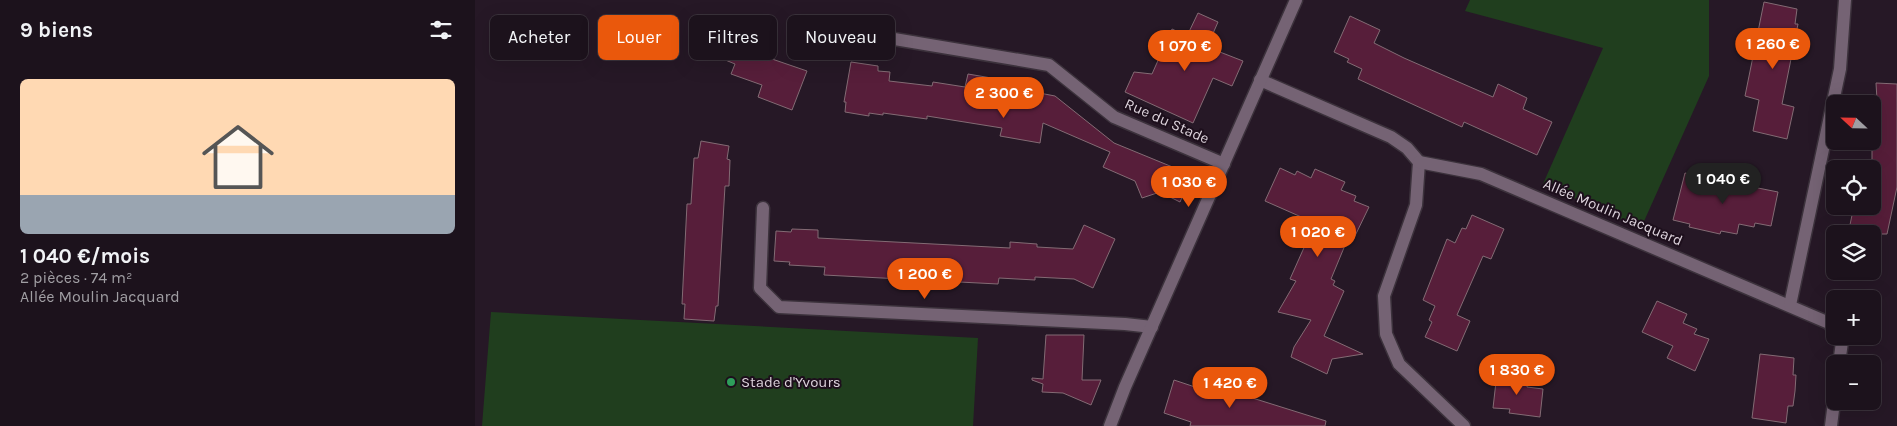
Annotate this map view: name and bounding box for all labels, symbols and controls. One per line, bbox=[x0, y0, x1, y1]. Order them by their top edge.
chip: Acheter bbox=[490, 15, 588, 60]
chip: Louer bbox=[598, 15, 679, 60]
chip: Filtres bbox=[689, 15, 777, 60]
chip: Nouveau bbox=[787, 15, 895, 60]
icon: filters bbox=[427, 16, 455, 44]
text: 9 biens bbox=[20, 18, 93, 42]
pin: 1 260 € bbox=[1727, 28, 1819, 70]
pin: 1 070 € bbox=[1139, 30, 1231, 72]
text: 1 260 € bbox=[1746, 34, 1800, 53]
text: 1 070 € bbox=[1159, 36, 1211, 55]
pin: 2 300 € bbox=[958, 76, 1050, 119]
text: 2 300 € bbox=[975, 83, 1033, 102]
street label: Rue du Stade bbox=[1122, 94, 1212, 148]
north arrow bbox=[1826, 95, 1881, 150]
map controls bbox=[1826, 95, 1881, 410]
icon: home bbox=[193, 112, 283, 202]
button: locate bbox=[1826, 160, 1881, 215]
pin: 1 040 € bbox=[1677, 162, 1769, 205]
pin: 1 030 € bbox=[1143, 166, 1235, 208]
text: 1 040 € bbox=[1696, 169, 1750, 188]
text: 1 030 € bbox=[1162, 172, 1216, 191]
street label: Allée Moulin Jacquard bbox=[1541, 174, 1685, 250]
pin: 1 020 € bbox=[1272, 216, 1364, 258]
text: 1 020 € bbox=[1291, 222, 1345, 241]
button: layers bbox=[1826, 225, 1881, 280]
text: 1 040 €/mois bbox=[20, 244, 150, 268]
pin: 1 200 € bbox=[879, 258, 971, 300]
text: 1 200 € bbox=[898, 264, 952, 283]
text: 2 pièces · 74 m² bbox=[20, 268, 132, 287]
text: Allée Moulin Jacquard bbox=[20, 287, 180, 306]
button: + bbox=[1826, 290, 1881, 345]
pin: 1 830 € bbox=[1471, 354, 1563, 396]
button: − bbox=[1826, 355, 1881, 410]
text: 1 830 € bbox=[1490, 360, 1544, 379]
pin: 1 420 € bbox=[1184, 366, 1276, 409]
place label: Stade d'Yvours bbox=[741, 373, 841, 391]
text: 1 420 € bbox=[1203, 373, 1257, 392]
marker: Stade d'Yvours bbox=[725, 376, 737, 388]

